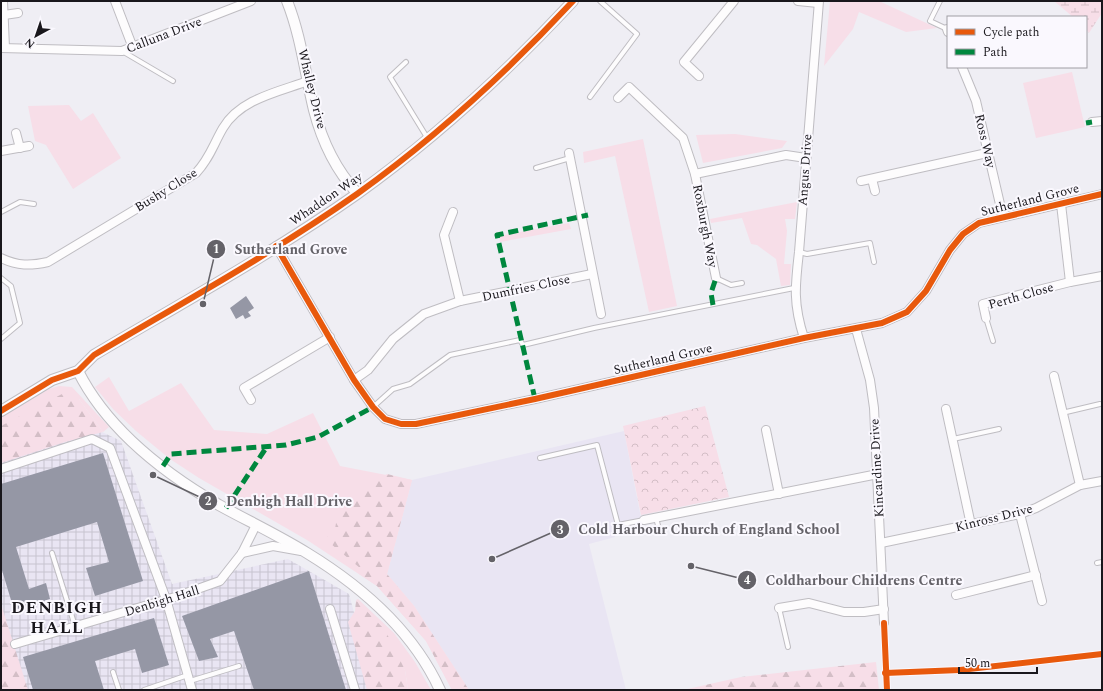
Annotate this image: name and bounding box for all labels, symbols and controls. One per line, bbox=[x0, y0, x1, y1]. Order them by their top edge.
street label: Calluna Drive bbox=[123, 11, 205, 59]
north arrow bbox=[16, 16, 56, 56]
legend bbox=[947, 16, 1087, 68]
text: Cycle path bbox=[983, 23, 1040, 42]
text: N bbox=[21, 34, 39, 53]
text: Path bbox=[983, 43, 1008, 62]
street label: Whalley Drive bbox=[292, 47, 332, 131]
street label: Ross Way bbox=[969, 112, 1001, 171]
street label: Angus Drive bbox=[793, 133, 817, 207]
street label: Bushy Close bbox=[131, 163, 201, 217]
street label: Whaddon Way bbox=[286, 167, 367, 231]
street label: Sutherland Grove bbox=[979, 178, 1081, 222]
street label: Roxburgh Way bbox=[687, 183, 723, 270]
callout: Sutherland Grove bbox=[206, 236, 355, 262]
text: Sutherland Grove bbox=[234, 239, 348, 260]
text: 1 bbox=[213, 240, 219, 259]
street label: Dumfries Close bbox=[480, 269, 572, 307]
street label: Perth Close bbox=[986, 277, 1056, 315]
street label: Sutherland Grove bbox=[612, 338, 714, 380]
street label: Kincardine Drive bbox=[864, 418, 890, 518]
callout: Denbigh Hall Drive bbox=[198, 488, 360, 514]
text: Denbigh Hall Drive bbox=[226, 491, 352, 512]
text: 2 bbox=[205, 492, 212, 511]
street label: Kinross Drive bbox=[953, 499, 1035, 537]
callout: Cold Harbour Church of England School bbox=[550, 516, 847, 542]
text: Cold Harbour Church of England School bbox=[578, 519, 840, 540]
text: 3 bbox=[557, 521, 564, 540]
callout: Coldharbour Childrens Centre bbox=[737, 567, 970, 593]
text: Coldharbour Childrens Centre bbox=[766, 570, 962, 591]
text: 4 bbox=[744, 571, 751, 590]
street label: Denbigh Hall bbox=[122, 580, 202, 622]
district label: DENBIGH HALL bbox=[11, 595, 103, 641]
scale bar bbox=[959, 649, 1037, 675]
text: 50 m bbox=[965, 654, 990, 673]

